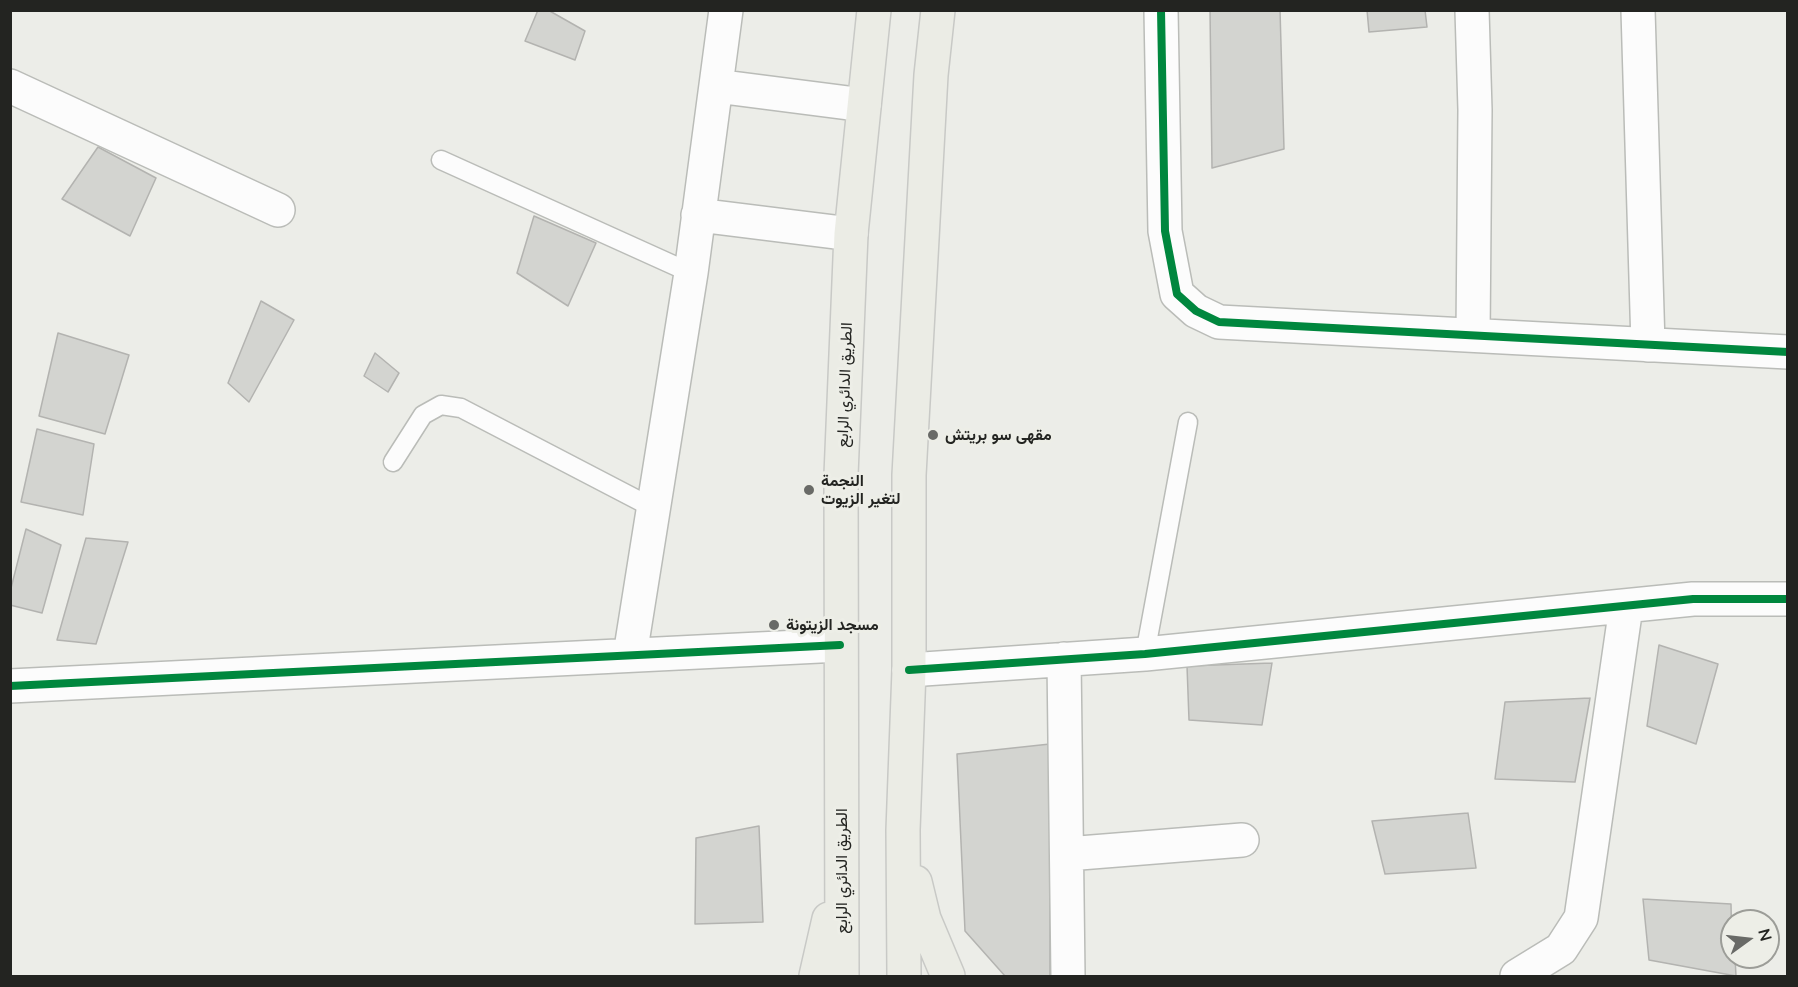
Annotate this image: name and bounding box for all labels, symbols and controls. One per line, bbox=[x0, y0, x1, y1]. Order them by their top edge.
street label: الطريق الدائري الرابع bbox=[833, 322, 857, 448]
place label: مقهى سو بريتش bbox=[945, 425, 1052, 445]
marker: مقهى سو بريتش bbox=[926, 428, 940, 442]
place label: النجمة لتغير الزيوت bbox=[821, 471, 901, 509]
marker: النجمة لتغير الزيوت bbox=[802, 483, 816, 497]
place label: مسجد الزيتونة bbox=[786, 615, 879, 635]
marker: مسجد الزيتونة bbox=[767, 618, 781, 632]
street label: الطريق الدائري الرابع bbox=[832, 808, 852, 934]
north arrow bbox=[1720, 909, 1780, 969]
text: N bbox=[1754, 926, 1777, 943]

